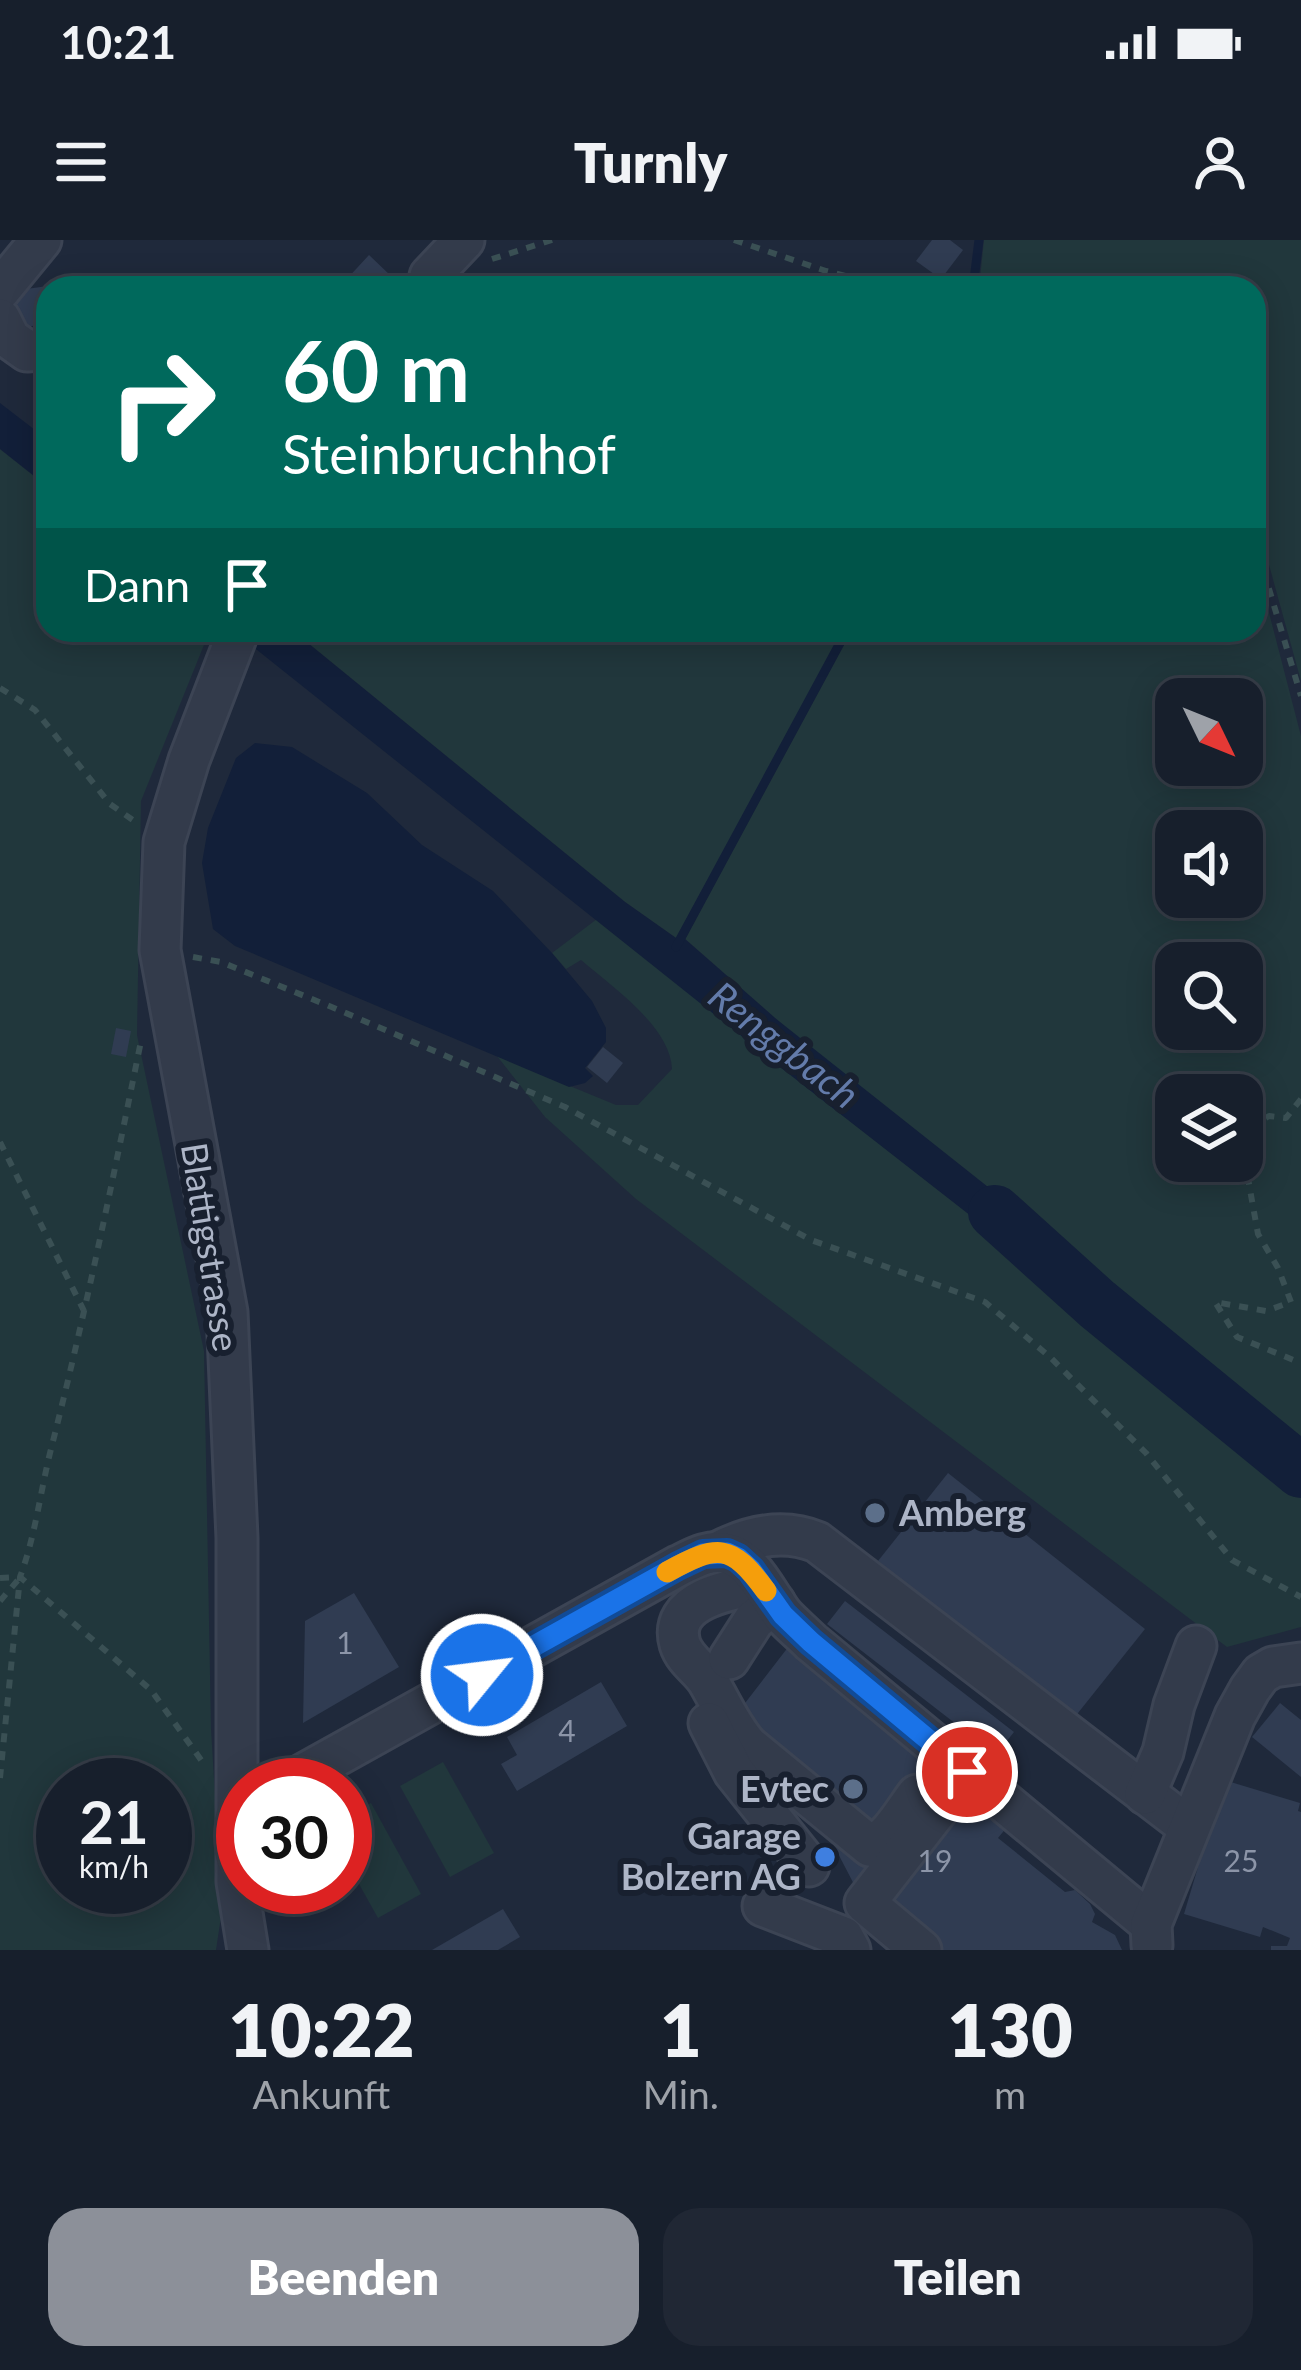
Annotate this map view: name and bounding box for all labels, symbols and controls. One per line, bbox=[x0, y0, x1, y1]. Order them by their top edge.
text: 10:21 bbox=[60, 15, 176, 69]
icon: menu bbox=[48, 129, 114, 195]
icon: person bbox=[1187, 129, 1253, 195]
text: Turnly bbox=[574, 130, 727, 195]
text: 60 m bbox=[282, 319, 470, 420]
icon: right bbox=[84, 324, 240, 480]
text: Steinbruchhof bbox=[282, 421, 616, 486]
icon: arrive bbox=[214, 552, 280, 618]
text: Dann bbox=[84, 558, 190, 612]
north arrow bbox=[1155, 678, 1263, 786]
map controls bbox=[1155, 678, 1263, 1182]
button: sound bbox=[1155, 810, 1263, 918]
button: search bbox=[1155, 942, 1263, 1050]
water label: Renggbach bbox=[700, 971, 869, 1117]
button: layers bbox=[1155, 1074, 1263, 1182]
street label: Blattigstrasse bbox=[173, 1139, 249, 1354]
place label: Amberg bbox=[898, 1490, 1026, 1534]
marker: Amberg bbox=[862, 1500, 888, 1526]
position arrow bbox=[419, 1612, 545, 1738]
house number: 1 bbox=[336, 1624, 354, 1660]
house number: 4 bbox=[558, 1712, 576, 1748]
pin bbox=[916, 1721, 1018, 1823]
icon: arrive bbox=[934, 1739, 1000, 1805]
speed limit sign: 30 bbox=[216, 1758, 372, 1914]
place label: Evtec bbox=[740, 1766, 829, 1810]
marker: Evtec bbox=[840, 1776, 866, 1802]
text: 21 bbox=[79, 1785, 149, 1857]
place label: Garage Bolzern AG bbox=[621, 1813, 801, 1898]
house number: 19 bbox=[918, 1842, 952, 1878]
house number: 25 bbox=[1224, 1842, 1258, 1878]
marker: Garage Bolzern AG bbox=[812, 1844, 838, 1870]
text: km/h bbox=[79, 1848, 149, 1884]
text: 10:22 bbox=[228, 1986, 414, 2072]
text: 1 bbox=[660, 1986, 702, 2072]
text: 130 bbox=[947, 1986, 1073, 2072]
text: Ankunft bbox=[252, 2071, 390, 2117]
text: Min. bbox=[643, 2071, 719, 2117]
text: m bbox=[994, 2071, 1026, 2117]
button: Beenden bbox=[48, 2208, 639, 2346]
button: Teilen bbox=[663, 2208, 1253, 2346]

